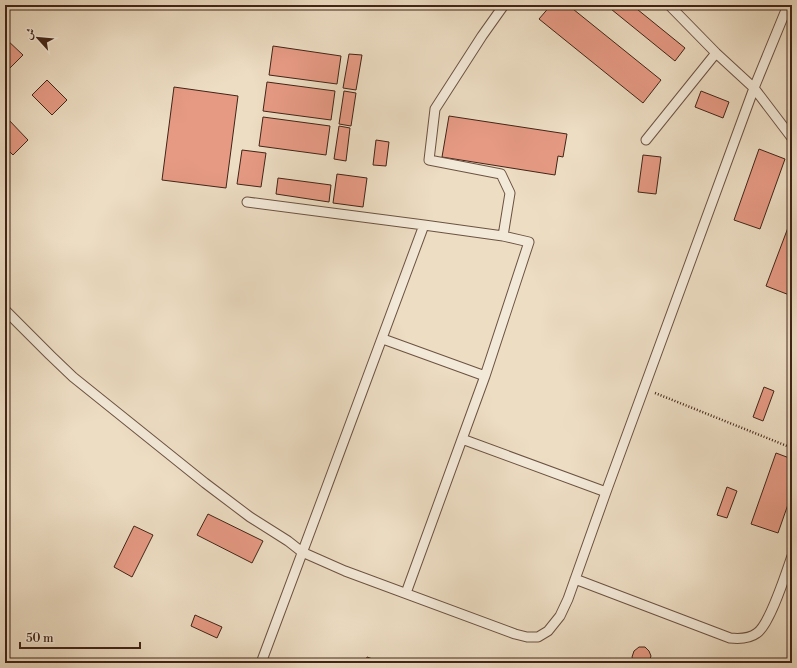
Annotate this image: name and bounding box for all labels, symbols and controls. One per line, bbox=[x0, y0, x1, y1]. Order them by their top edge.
north arrow bbox=[18, 18, 58, 58]
text: ش bbox=[21, 26, 39, 42]
scale bar bbox=[20, 624, 140, 650]
text: 50 m bbox=[26, 631, 54, 646]

